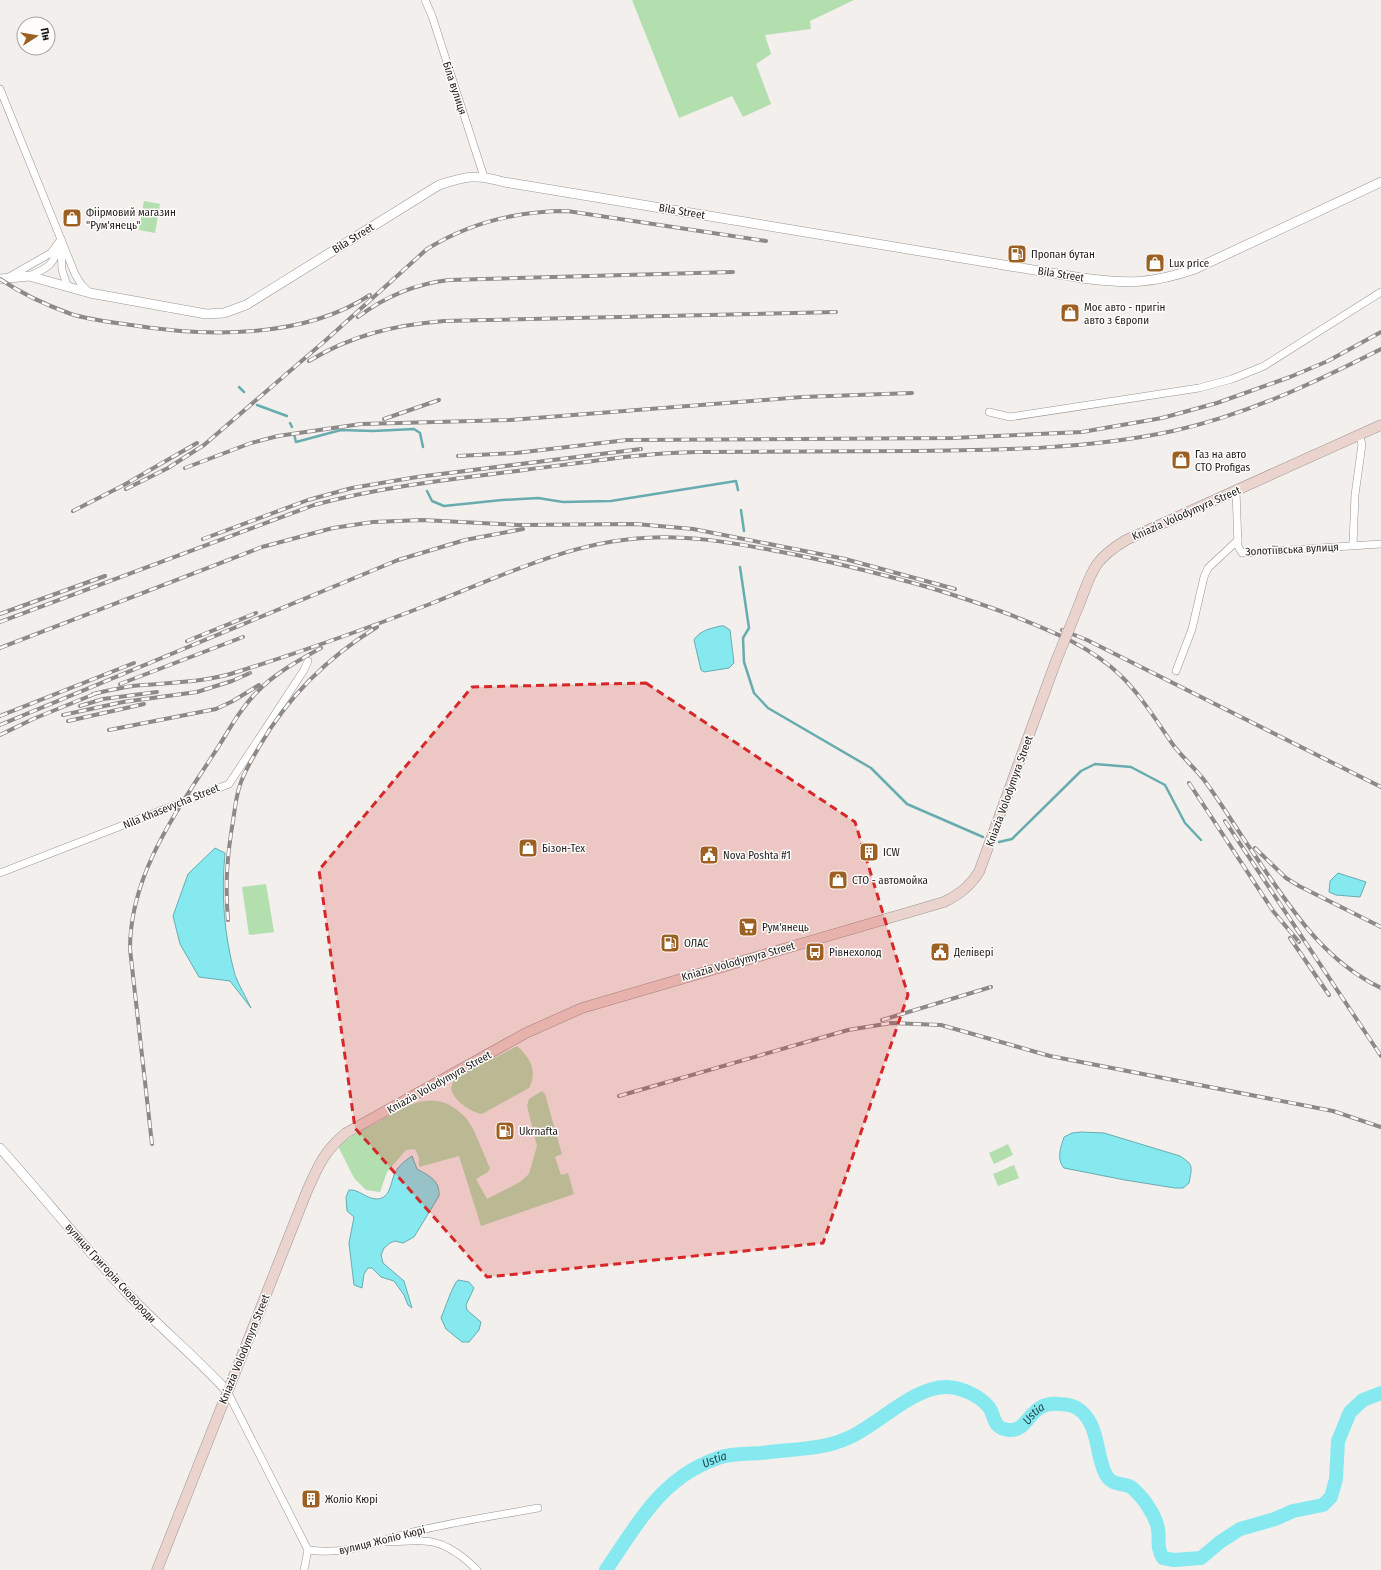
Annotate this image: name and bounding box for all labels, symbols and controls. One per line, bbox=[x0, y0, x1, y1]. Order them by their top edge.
north arrow bbox=[16, 16, 56, 56]
text: Пн bbox=[38, 27, 53, 42]
street label: Біла вулиця bbox=[440, 60, 469, 116]
street label: Bila Street bbox=[658, 201, 706, 222]
place label: Фіірмовий магазин "Рум'янець" bbox=[86, 206, 176, 232]
shop icon: Фіірмовий магазин "Рум'янець" bbox=[61, 207, 83, 229]
street label: Bila Street bbox=[330, 220, 377, 256]
fuel station icon: Пропан бутан bbox=[1006, 243, 1028, 265]
place label: Пропан бутан bbox=[1031, 248, 1095, 261]
shop icon: Lux price bbox=[1144, 252, 1166, 274]
place label: Lux price bbox=[1169, 257, 1209, 270]
street label: Bila Street bbox=[1037, 264, 1085, 285]
place label: Моє авто - пригін авто з Європи bbox=[1084, 301, 1165, 327]
shop icon: Моє авто - пригін авто з Європи bbox=[1059, 302, 1081, 324]
place label: Газ на авто СТО Profigas bbox=[1195, 448, 1251, 474]
shop icon: Газ на авто СТО Profigas bbox=[1170, 449, 1192, 471]
street label: Kniazia Volodymyra Street bbox=[1130, 484, 1243, 543]
street label: Золотіївська вулиця bbox=[1245, 541, 1339, 558]
street label: Kniazia Volodymyra Street bbox=[983, 733, 1036, 848]
street label: Nila Khasevycha Street bbox=[121, 781, 222, 832]
shop icon: Бізон-Тех bbox=[517, 837, 539, 859]
building icon: ICW bbox=[858, 841, 880, 863]
place label: Бізон-Тех bbox=[542, 842, 585, 855]
public building icon: Nova Poshta #1 bbox=[698, 844, 720, 866]
place label: ICW bbox=[883, 846, 900, 859]
place label: Nova Poshta #1 bbox=[723, 849, 791, 862]
shop icon: СТО - автомойка bbox=[827, 869, 849, 891]
place label: СТО - автомойка bbox=[852, 874, 928, 887]
supermarket icon: Рум'янець bbox=[737, 916, 759, 938]
place label: Рум'янець bbox=[762, 921, 809, 934]
fuel station icon: ОЛАС bbox=[659, 932, 681, 954]
place label: ОЛАС bbox=[684, 937, 709, 950]
street label: Kniazia Volodymyra Street bbox=[680, 939, 797, 984]
bus stop icon: Рівнехолод bbox=[804, 941, 826, 963]
public building icon: Делівері bbox=[929, 941, 951, 963]
place label: Рівнехолод bbox=[829, 946, 882, 959]
place label: Делівері bbox=[953, 946, 994, 959]
street label: Kniazia Volodymyra Street bbox=[385, 1048, 494, 1117]
fuel station icon: Ukrnafta bbox=[494, 1120, 516, 1142]
place label: Ukrnafta bbox=[519, 1125, 558, 1138]
street label: вулиця Григорія Сковороди bbox=[63, 1221, 159, 1326]
street label: Kniazia Volodymyra Street bbox=[216, 1292, 273, 1406]
water label: Ustia bbox=[1020, 1400, 1047, 1427]
water label: Ustia bbox=[700, 1449, 728, 1471]
building icon: Жоліо Кюрі bbox=[300, 1488, 322, 1510]
place label: Жоліо Кюрі bbox=[325, 1493, 378, 1506]
street label: вулиця Жоліо Кюрі bbox=[338, 1523, 427, 1557]

